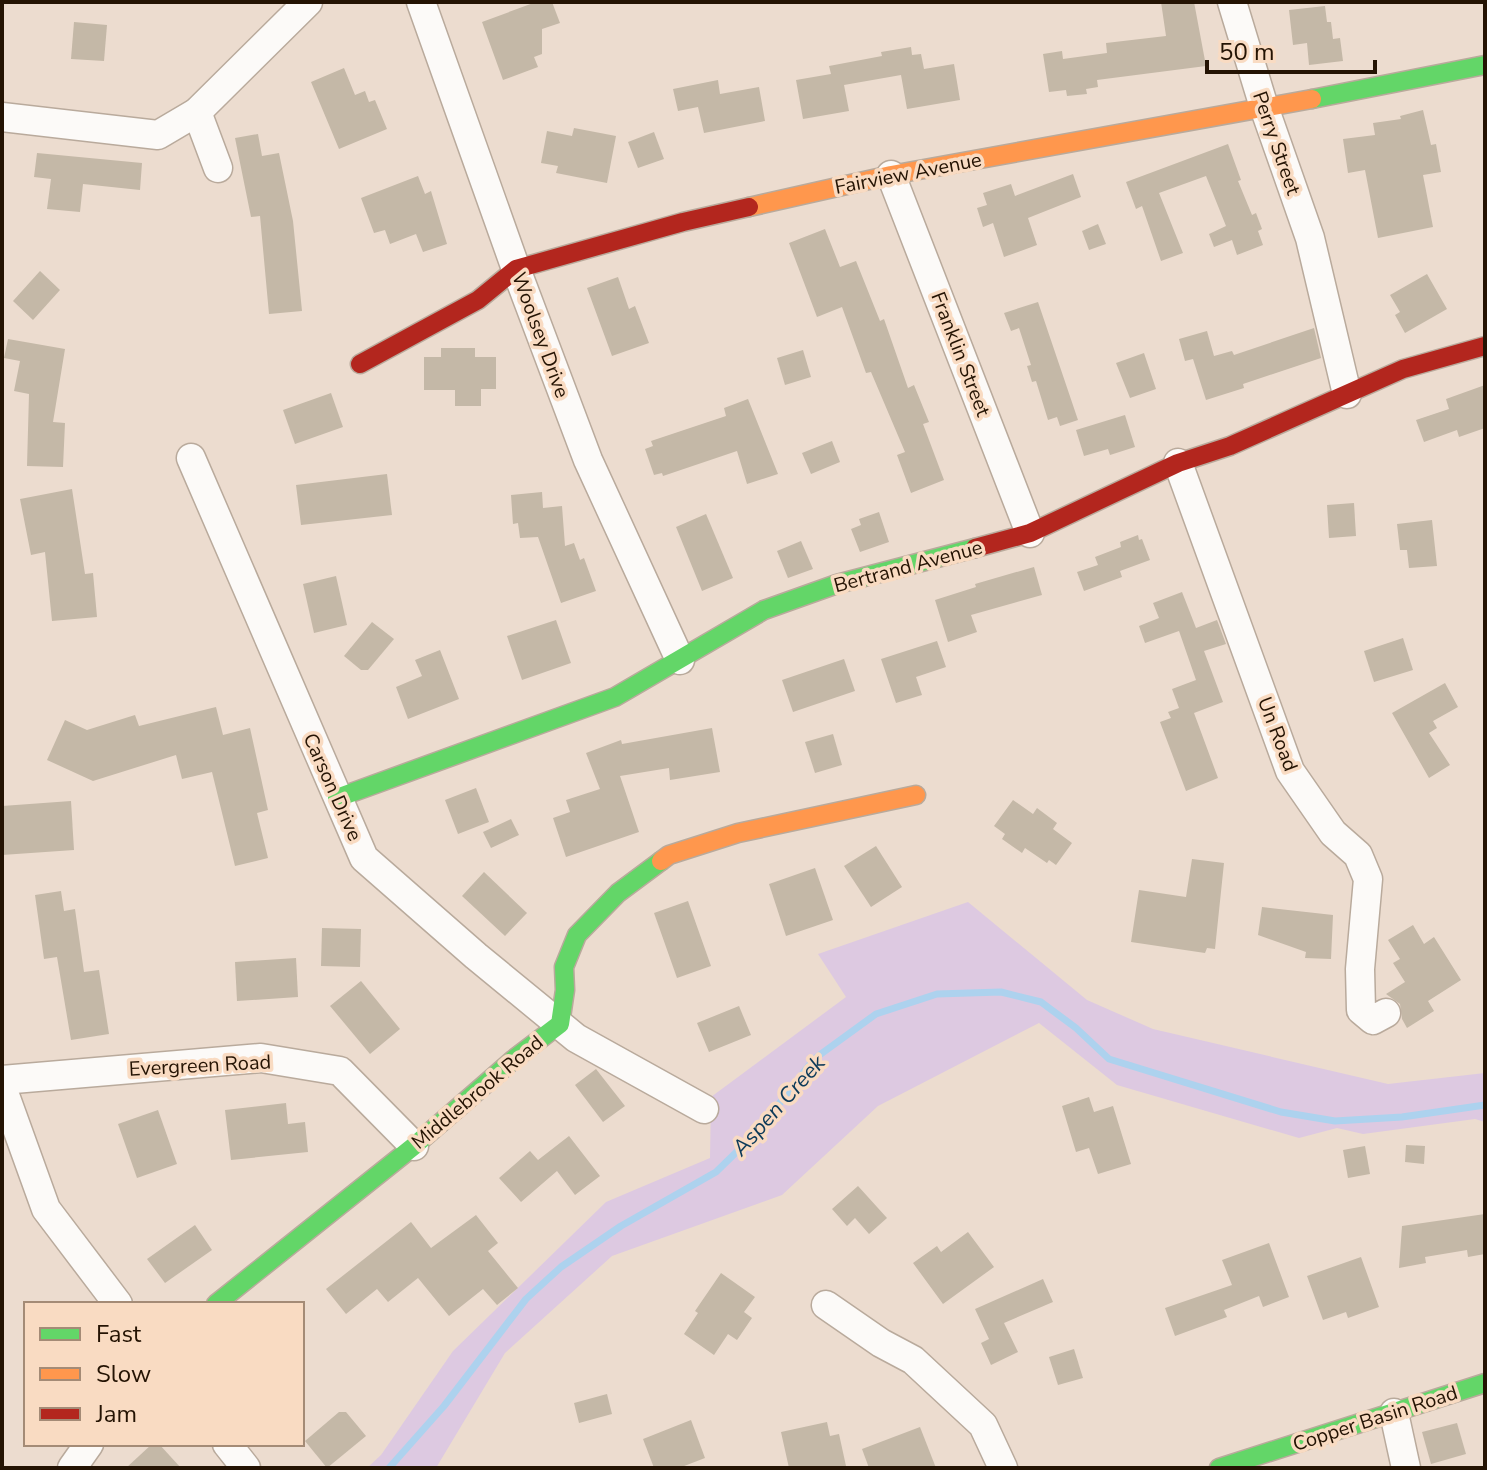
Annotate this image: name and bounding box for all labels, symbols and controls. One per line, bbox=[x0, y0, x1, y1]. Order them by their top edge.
scale bar bbox=[1207, 24, 1375, 74]
text: 50 m bbox=[1219, 36, 1275, 68]
street label: Perry Street bbox=[1246, 88, 1307, 199]
street label: Fairview Avenue bbox=[832, 146, 984, 201]
street label: Woolsey Drive bbox=[505, 269, 576, 402]
street label: Franklin Street bbox=[924, 288, 997, 421]
street label: Bertrand Avenue bbox=[831, 534, 985, 599]
street label: Un Road bbox=[1251, 693, 1304, 775]
street label: Carson Drive bbox=[297, 729, 368, 845]
street label: Middlebrook Road bbox=[406, 1029, 549, 1155]
street label: Evergreen Road bbox=[128, 1048, 272, 1083]
water label: Aspen Creek bbox=[725, 1048, 833, 1163]
legend bbox=[24, 1302, 304, 1446]
text: Fast bbox=[96, 1318, 142, 1350]
text: Slow bbox=[96, 1358, 151, 1390]
street label: Copper Basin Road bbox=[1289, 1379, 1461, 1458]
text: Jam bbox=[95, 1398, 137, 1430]

